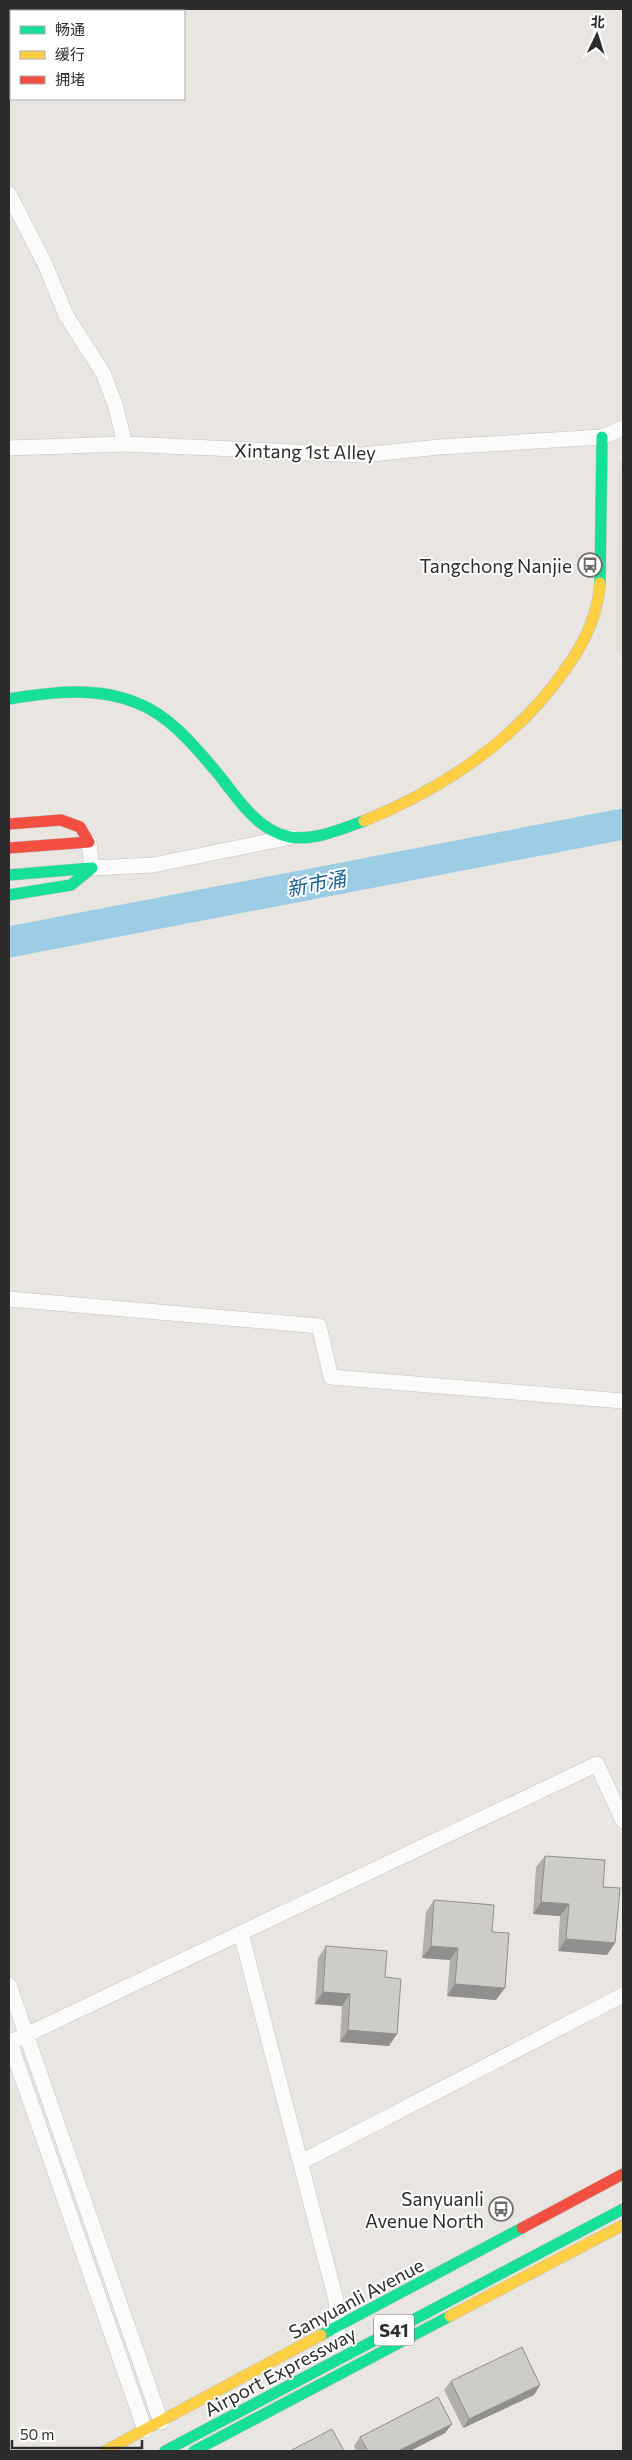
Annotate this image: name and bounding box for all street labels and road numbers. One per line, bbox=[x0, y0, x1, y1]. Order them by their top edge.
street label: Xintang 1st Alley bbox=[234, 438, 376, 464]
street label: Sanyuanli Avenue bbox=[285, 2253, 427, 2343]
road number: S41 bbox=[374, 2314, 414, 2346]
street label: Airport Expressway bbox=[200, 2321, 360, 2421]

